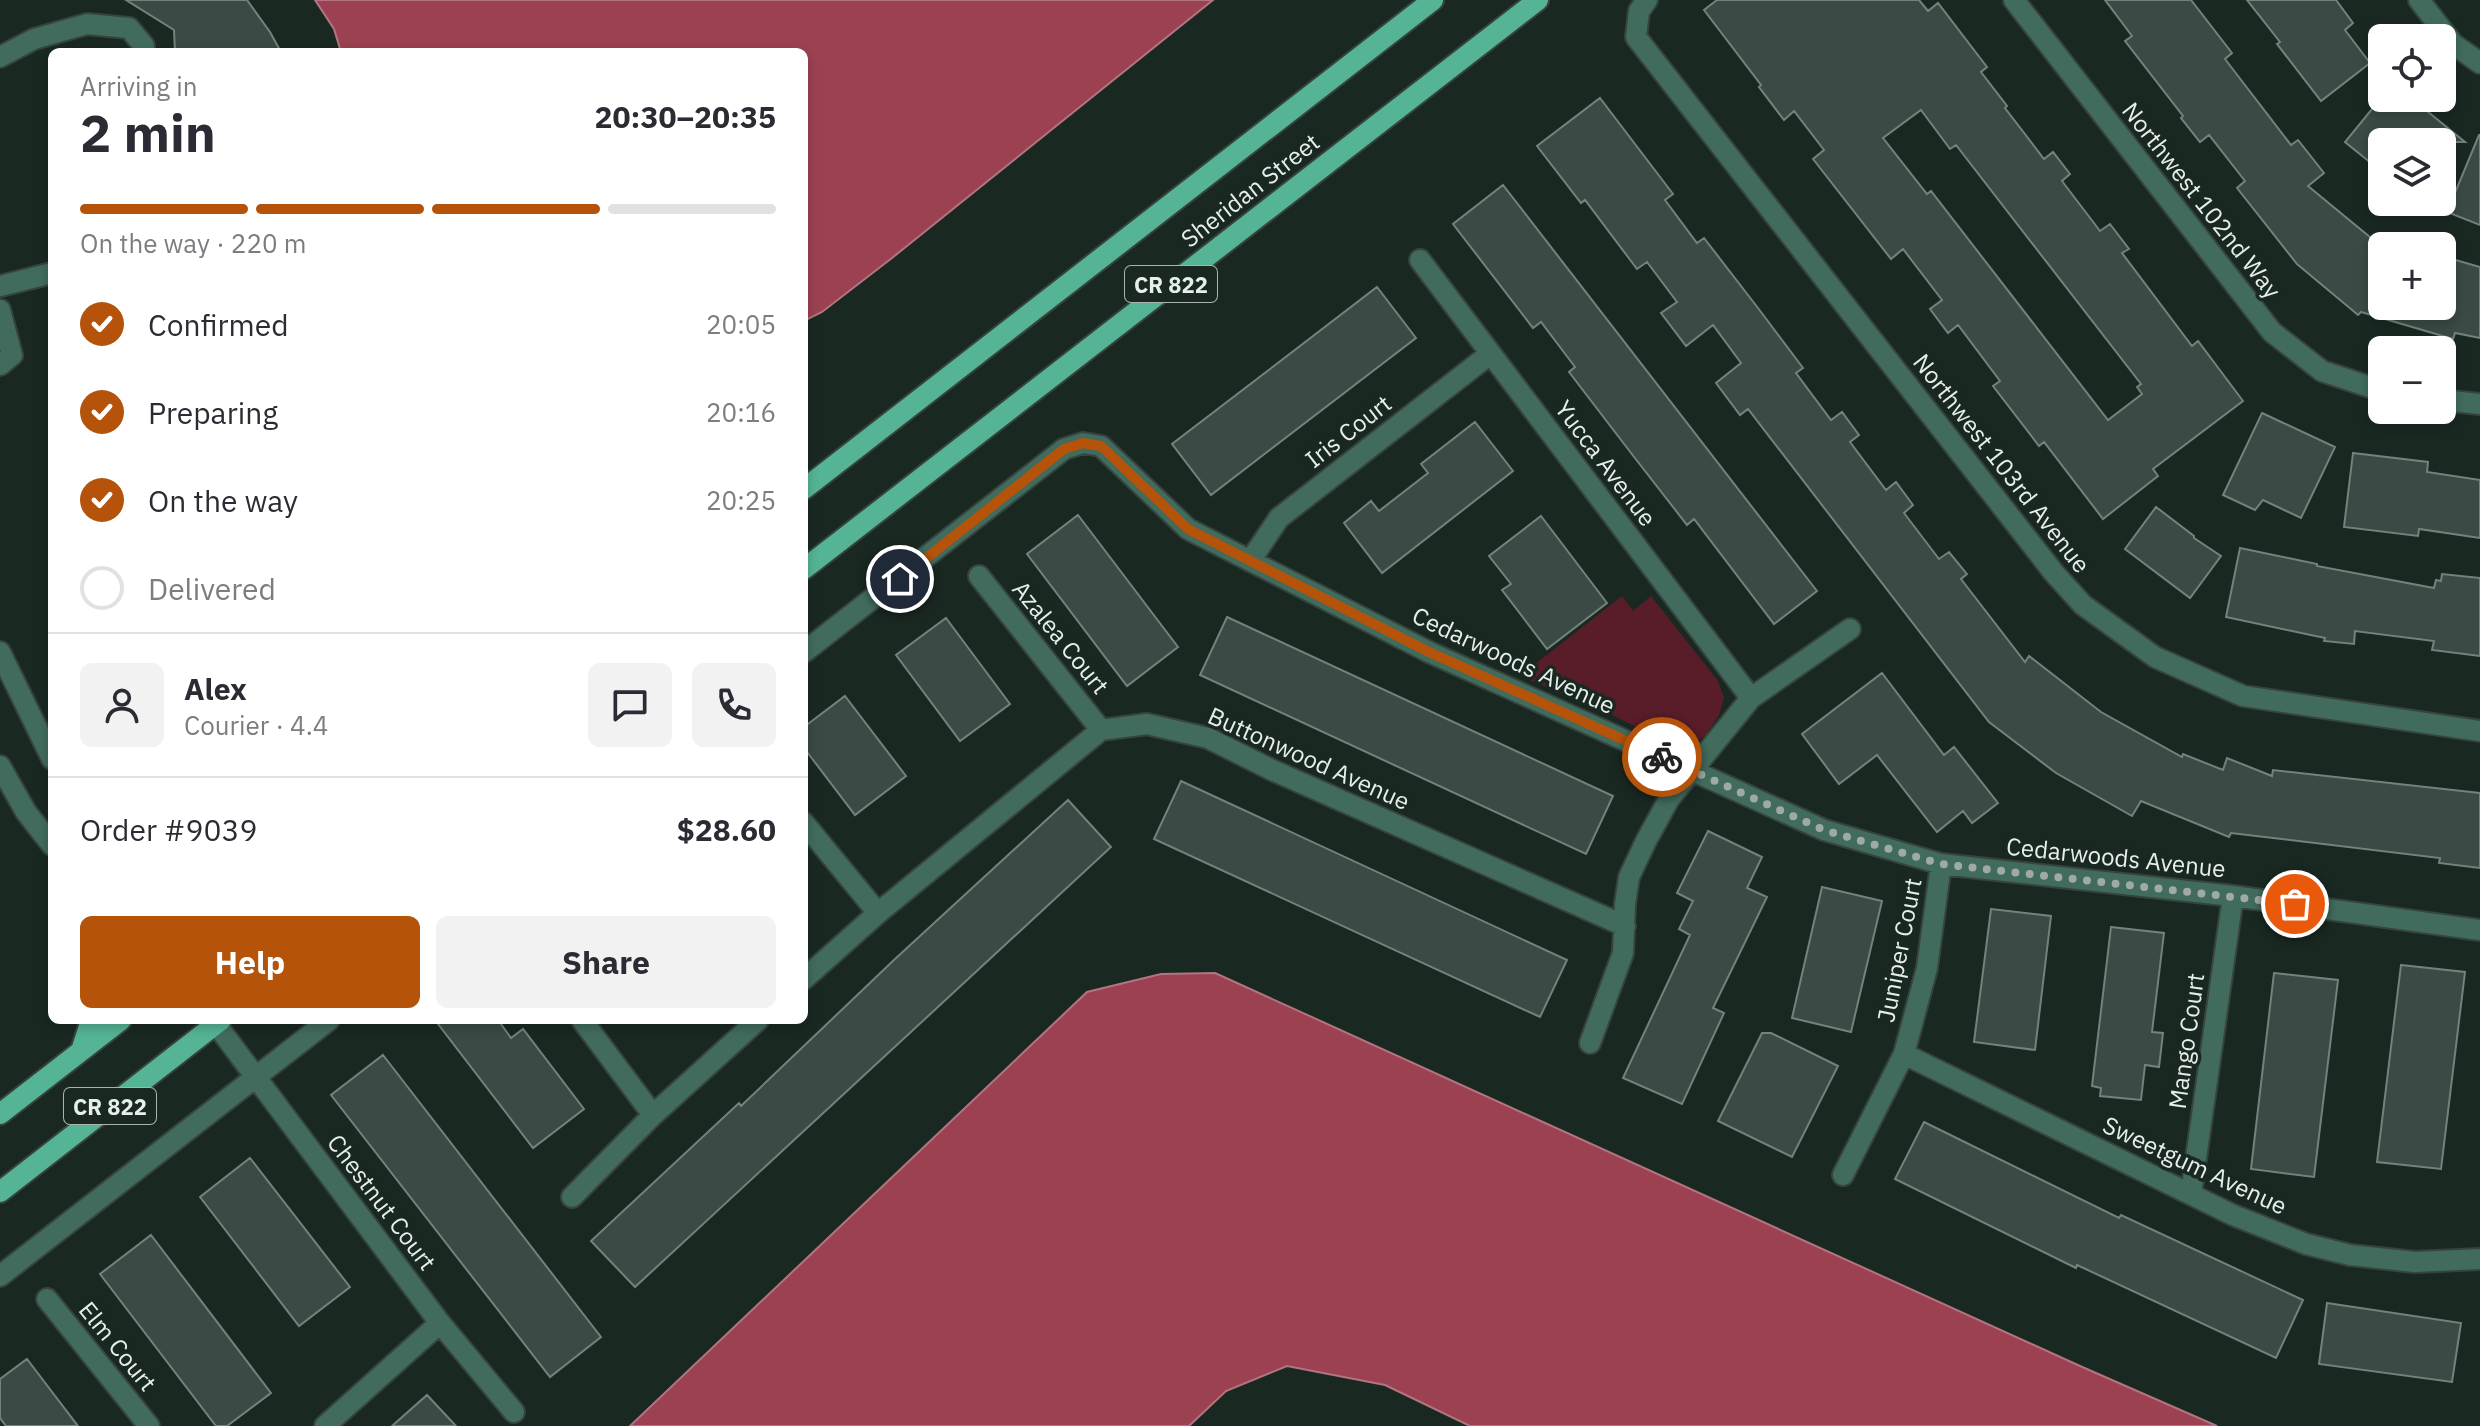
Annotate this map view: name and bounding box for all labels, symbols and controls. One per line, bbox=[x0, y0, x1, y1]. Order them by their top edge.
map controls bbox=[2368, 24, 2456, 424]
button: locate bbox=[2368, 24, 2456, 112]
text: Arriving in bbox=[80, 69, 197, 103]
street label: Northwest 102nd Way bbox=[2115, 95, 2289, 305]
text: 20:30–20:35 bbox=[595, 97, 776, 136]
text: 2 min bbox=[80, 99, 216, 166]
street label: Sheridan Street bbox=[1174, 126, 1326, 254]
button: layers bbox=[2368, 128, 2456, 216]
text: On the way · 220 m bbox=[80, 226, 306, 260]
button: + bbox=[2368, 232, 2456, 320]
road number: CR 822 bbox=[1125, 266, 1217, 302]
icon: check bbox=[80, 302, 124, 346]
text: Confirmed bbox=[148, 305, 289, 344]
text: 20:05 bbox=[706, 307, 776, 341]
button: − bbox=[2368, 336, 2456, 424]
street label: Northwest 103rd Avenue bbox=[1906, 347, 2098, 579]
street label: Iris Court bbox=[1298, 387, 1398, 475]
icon: check bbox=[80, 390, 124, 434]
text: Preparing bbox=[148, 393, 278, 432]
street label: Yucca Avenue bbox=[1548, 394, 1664, 532]
text: 20:16 bbox=[706, 395, 776, 429]
icon: check bbox=[80, 478, 124, 522]
text: On the way bbox=[148, 481, 298, 520]
text: 20:25 bbox=[706, 483, 776, 517]
pin bbox=[866, 545, 934, 613]
icon: home bbox=[878, 557, 922, 601]
text: Delivered bbox=[148, 569, 276, 608]
street label: Azalea Court bbox=[1005, 574, 1117, 700]
street label: Cedarwoods Avenue bbox=[1407, 599, 1621, 721]
button: person bbox=[80, 663, 164, 747]
button: chat bbox=[588, 663, 672, 747]
button: phone bbox=[692, 663, 776, 747]
text: Alex bbox=[184, 669, 247, 708]
street label: Buttonwood Avenue bbox=[1203, 699, 1415, 817]
text: Courier · 4.4 bbox=[184, 708, 328, 742]
courier bbox=[1622, 717, 1702, 797]
icon: bike bbox=[1640, 735, 1684, 779]
text: Order #9039 bbox=[80, 810, 257, 849]
text: $28.60 bbox=[677, 810, 776, 849]
street label: Cedarwoods Avenue bbox=[2005, 830, 2227, 884]
pin bbox=[2261, 870, 2329, 938]
street label: Juniper Court bbox=[1869, 875, 1929, 1025]
icon: bag bbox=[2273, 882, 2317, 926]
button: Help bbox=[80, 916, 420, 1008]
button: Share bbox=[436, 916, 776, 1008]
street label: Mango Court bbox=[2161, 971, 2211, 1111]
road number: CR 822 bbox=[64, 1088, 156, 1124]
street label: Sweetgum Avenue bbox=[2098, 1108, 2292, 1222]
street label: Chestnut Court bbox=[320, 1128, 444, 1276]
street label: Elm Court bbox=[72, 1295, 164, 1397]

